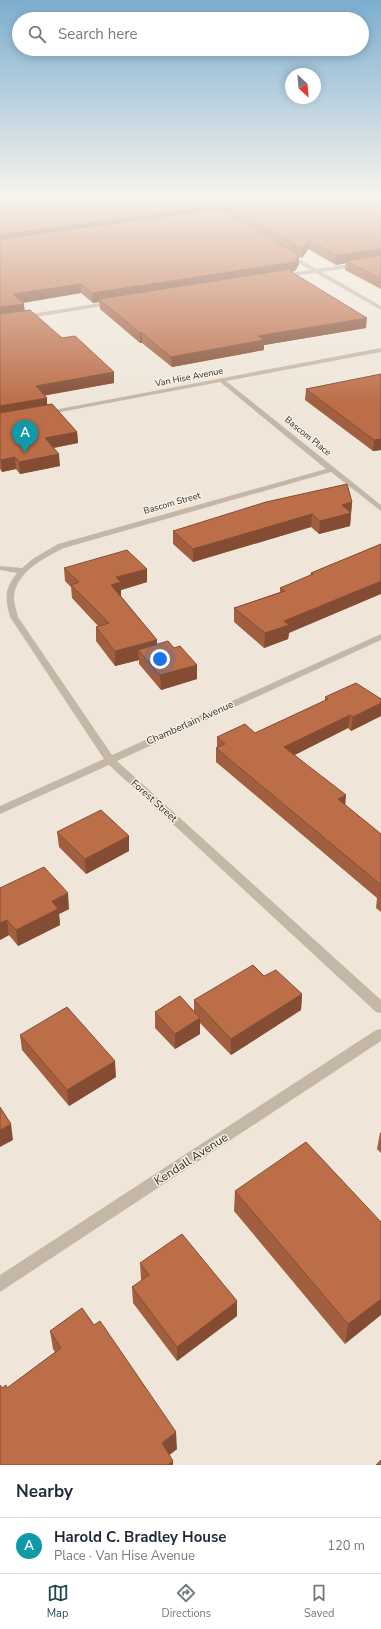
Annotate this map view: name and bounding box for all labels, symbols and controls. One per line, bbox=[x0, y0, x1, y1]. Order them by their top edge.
search box bbox=[12, 12, 369, 56]
icon: search bbox=[26, 23, 48, 45]
text: Search here bbox=[58, 24, 138, 44]
north arrow bbox=[285, 68, 321, 104]
street label: Van Hise Avenue bbox=[153, 365, 224, 390]
street label: Bascom Place bbox=[282, 414, 334, 459]
pin: A bbox=[12, 420, 38, 453]
street label: Bascom Street bbox=[142, 489, 203, 517]
your location bbox=[150, 649, 170, 669]
street label: Chamberlain Avenue bbox=[144, 698, 236, 748]
street label: Forest Street bbox=[128, 776, 181, 826]
street label: Kendall Avenue bbox=[151, 1129, 231, 1189]
text: Nearby bbox=[16, 1480, 73, 1503]
text: Harold C. Bradley House bbox=[54, 1527, 226, 1547]
text: A bbox=[24, 1537, 34, 1555]
text: 120 m bbox=[327, 1537, 365, 1555]
text: Place · Van Hise Avenue bbox=[54, 1547, 195, 1565]
tab: Map bbox=[47, 1582, 69, 1621]
tab: Directions bbox=[162, 1582, 211, 1621]
tab: Saved bbox=[304, 1582, 334, 1621]

